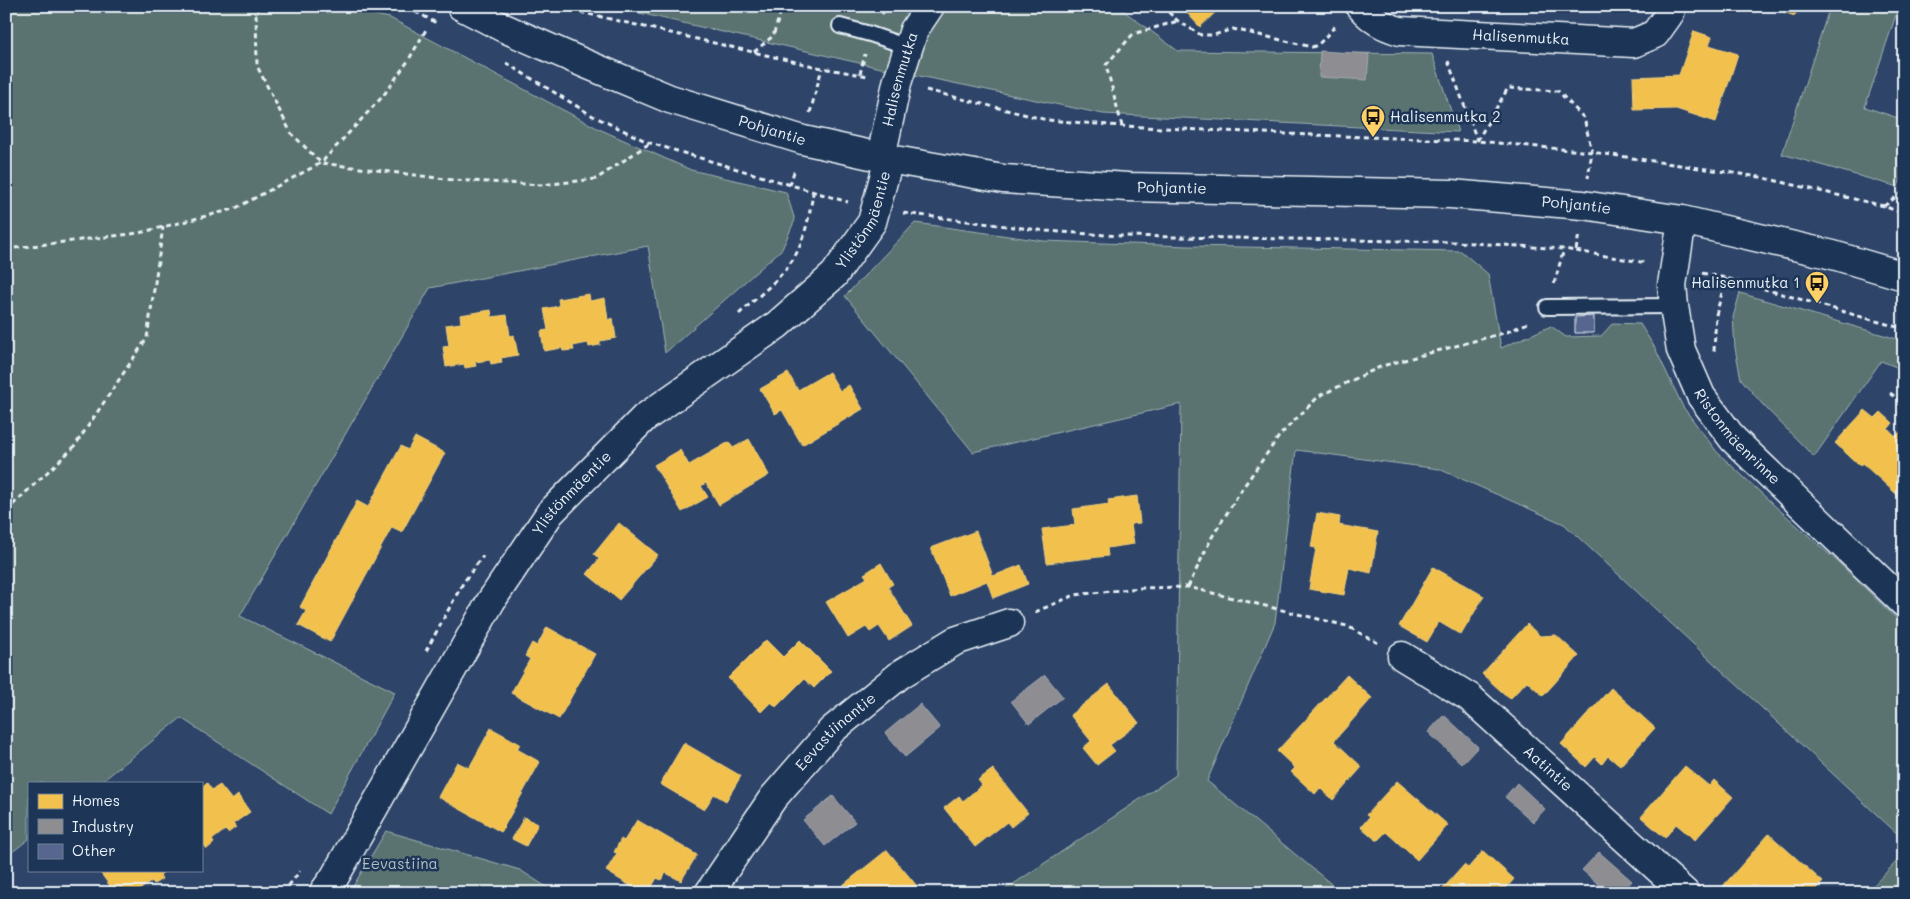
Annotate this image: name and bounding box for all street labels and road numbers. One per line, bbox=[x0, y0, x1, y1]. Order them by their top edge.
street label: Halisenmutka bbox=[1472, 24, 1570, 49]
street label: Halisenmutka bbox=[877, 29, 922, 128]
street label: Pohjantie bbox=[736, 110, 809, 149]
street label: Ylistönmäentie bbox=[830, 168, 894, 273]
street label: Pohjantie bbox=[1137, 176, 1207, 198]
street label: Pohjantie bbox=[1541, 191, 1613, 218]
street label: Ristonmäenrinne bbox=[1690, 385, 1785, 488]
street label: Ylistönmäentie bbox=[527, 446, 615, 539]
street label: Eevastiinantie bbox=[790, 688, 879, 774]
street label: Aatintie bbox=[1520, 740, 1577, 795]

